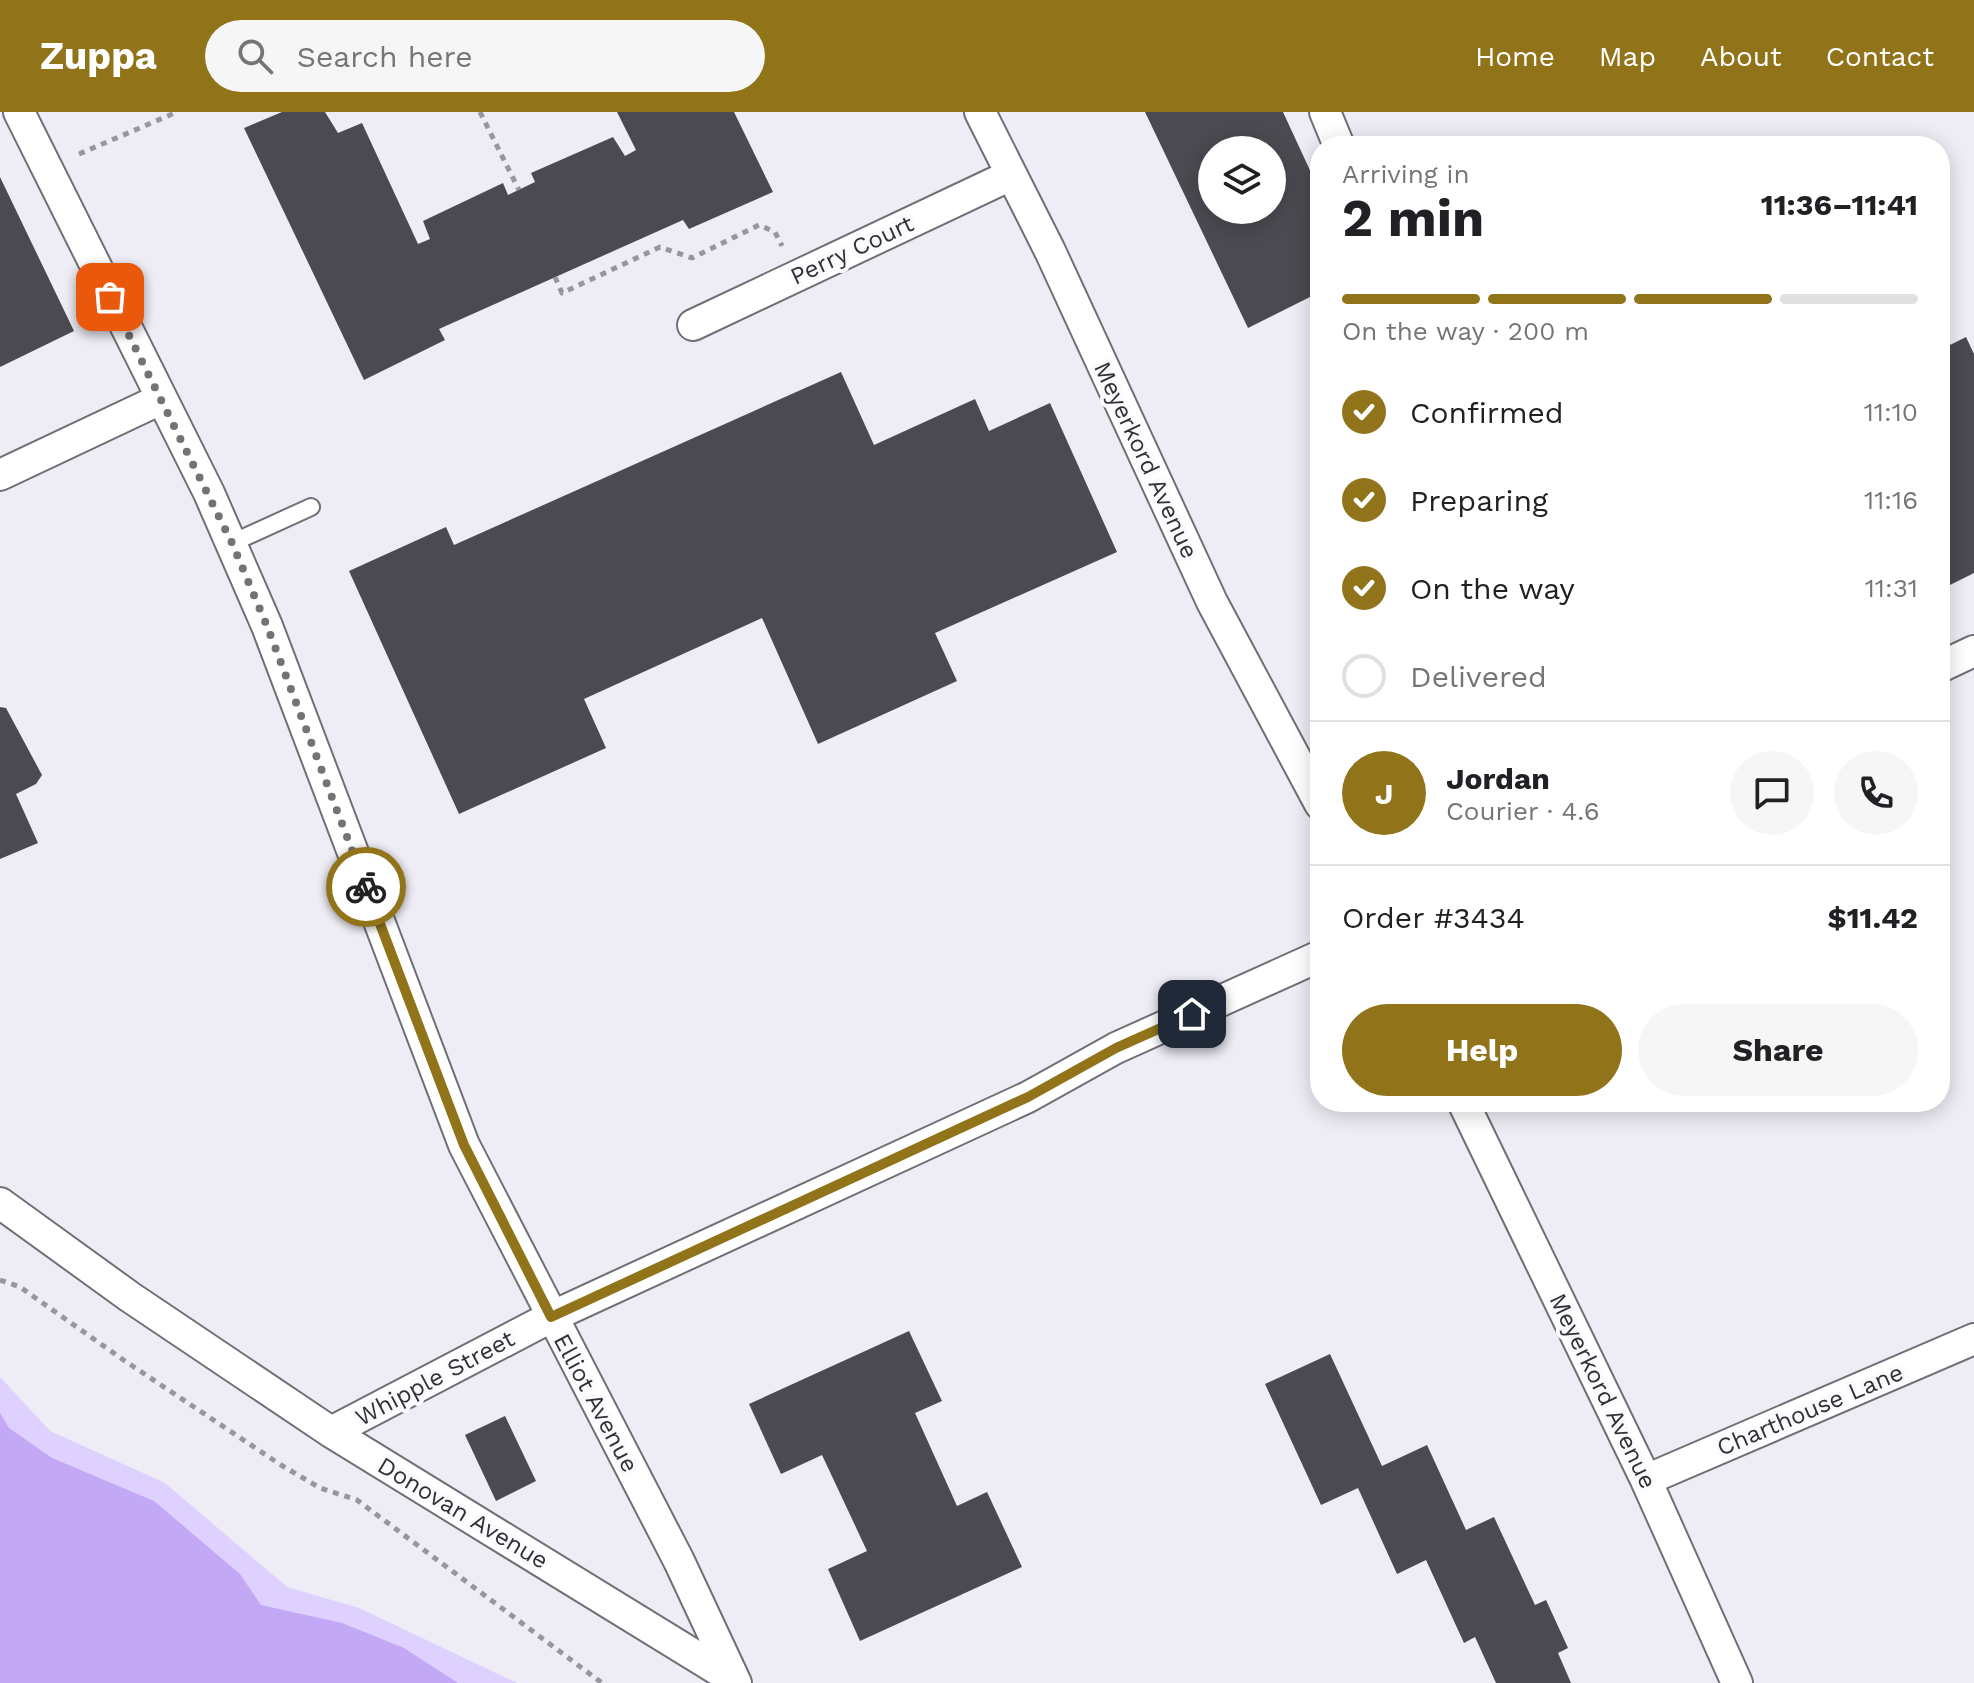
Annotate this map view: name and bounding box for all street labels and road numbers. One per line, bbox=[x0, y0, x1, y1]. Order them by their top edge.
street label: Perry Court bbox=[786, 209, 918, 291]
street label: Meyerkord Avenue bbox=[1088, 357, 1204, 563]
street label: Meyerkord Avenue bbox=[1544, 1289, 1662, 1493]
street label: Whipple Street bbox=[351, 1324, 519, 1432]
street label: Elliot Avenue bbox=[548, 1329, 644, 1477]
street label: Charthouse Lane bbox=[1713, 1358, 1907, 1462]
street label: Donovan Avenue bbox=[373, 1451, 553, 1575]

